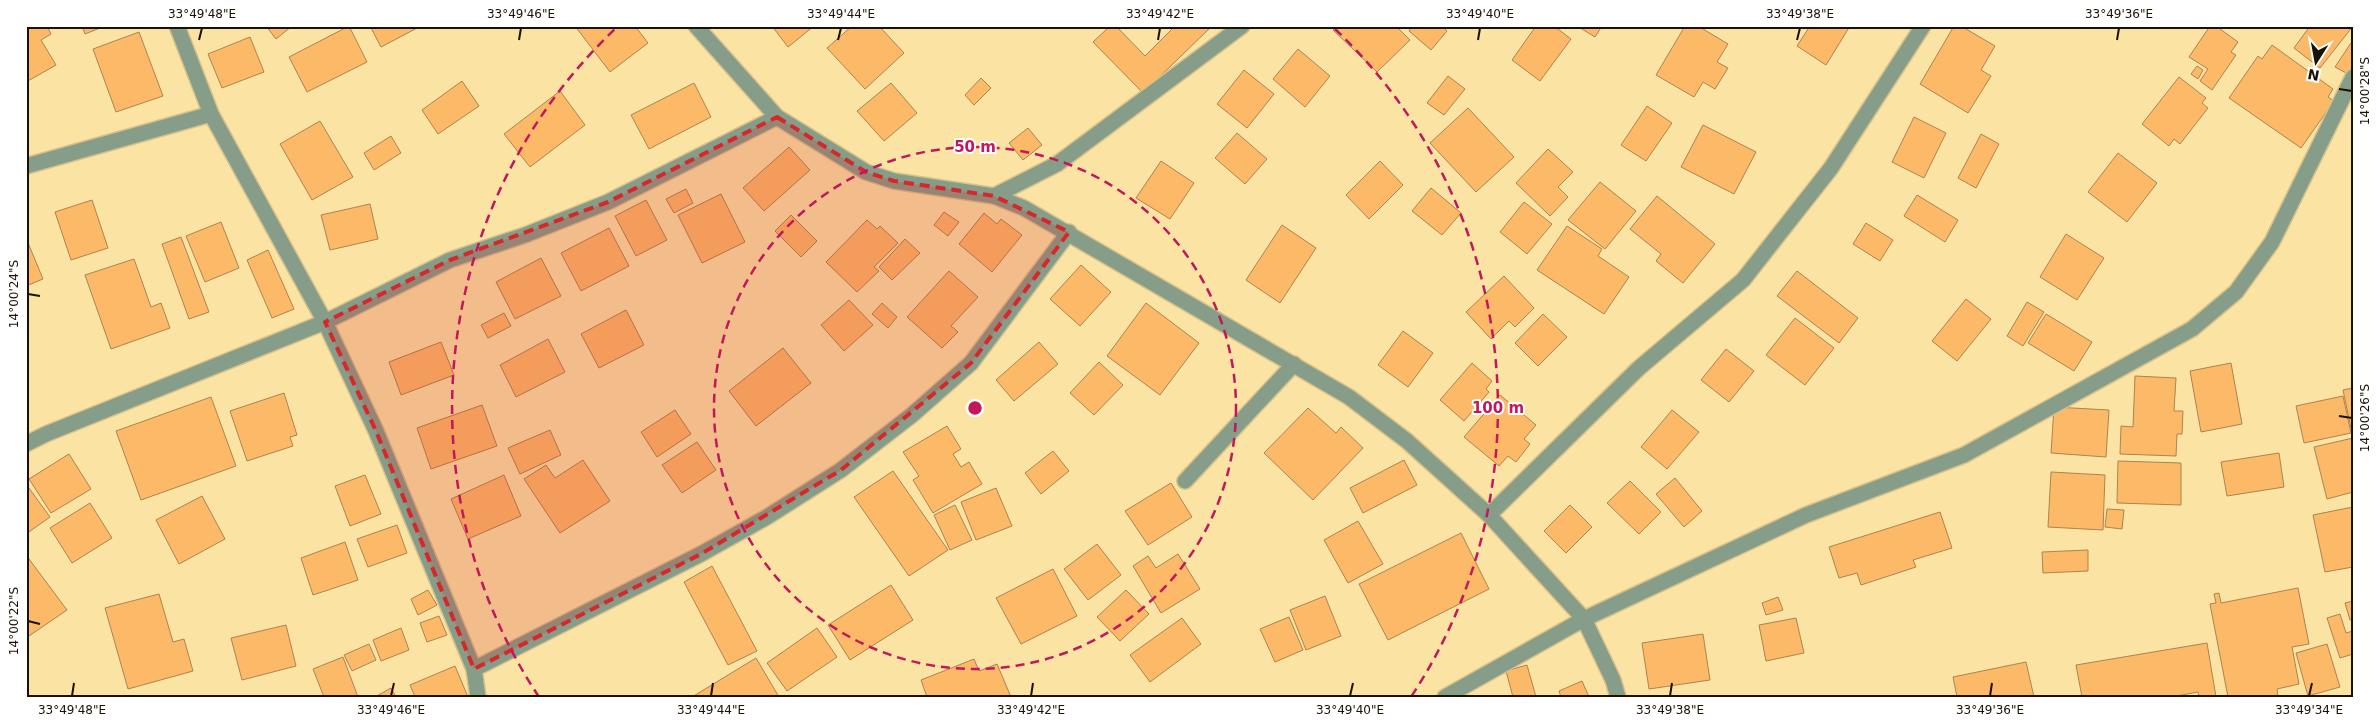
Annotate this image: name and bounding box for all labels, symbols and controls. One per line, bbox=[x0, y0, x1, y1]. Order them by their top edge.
text: 33°49'48"E bbox=[168, 7, 236, 21]
text: 33°49'46"E bbox=[487, 7, 555, 21]
text: 33°49'44"E bbox=[807, 7, 875, 21]
text: 33°49'42"E bbox=[1126, 7, 1194, 21]
text: 33°49'40"E bbox=[1446, 7, 1514, 21]
text: 33°49'38"E bbox=[1766, 7, 1834, 21]
text: 33°49'36"E bbox=[2085, 7, 2153, 21]
north arrow bbox=[2292, 38, 2342, 88]
text: 14°00'28"S bbox=[2358, 57, 2372, 125]
text: N bbox=[2306, 66, 2321, 84]
text: 50 m bbox=[954, 138, 996, 156]
text: 14°00'24"S bbox=[7, 260, 21, 328]
text: 14°00'26"S bbox=[2358, 384, 2372, 452]
centre of rings bbox=[966, 399, 984, 417]
text: 100 m bbox=[1472, 399, 1524, 417]
text: 14°00'22"S bbox=[7, 587, 21, 655]
text: 33°49'48"E bbox=[38, 703, 106, 717]
text: 33°49'46"E bbox=[357, 703, 425, 717]
text: 33°49'44"E bbox=[677, 703, 745, 717]
text: 33°49'42"E bbox=[997, 703, 1065, 717]
text: 33°49'40"E bbox=[1316, 703, 1384, 717]
text: 33°49'38"E bbox=[1636, 703, 1704, 717]
text: 33°49'36"E bbox=[1956, 703, 2024, 717]
text: 33°49'34"E bbox=[2275, 703, 2343, 717]

